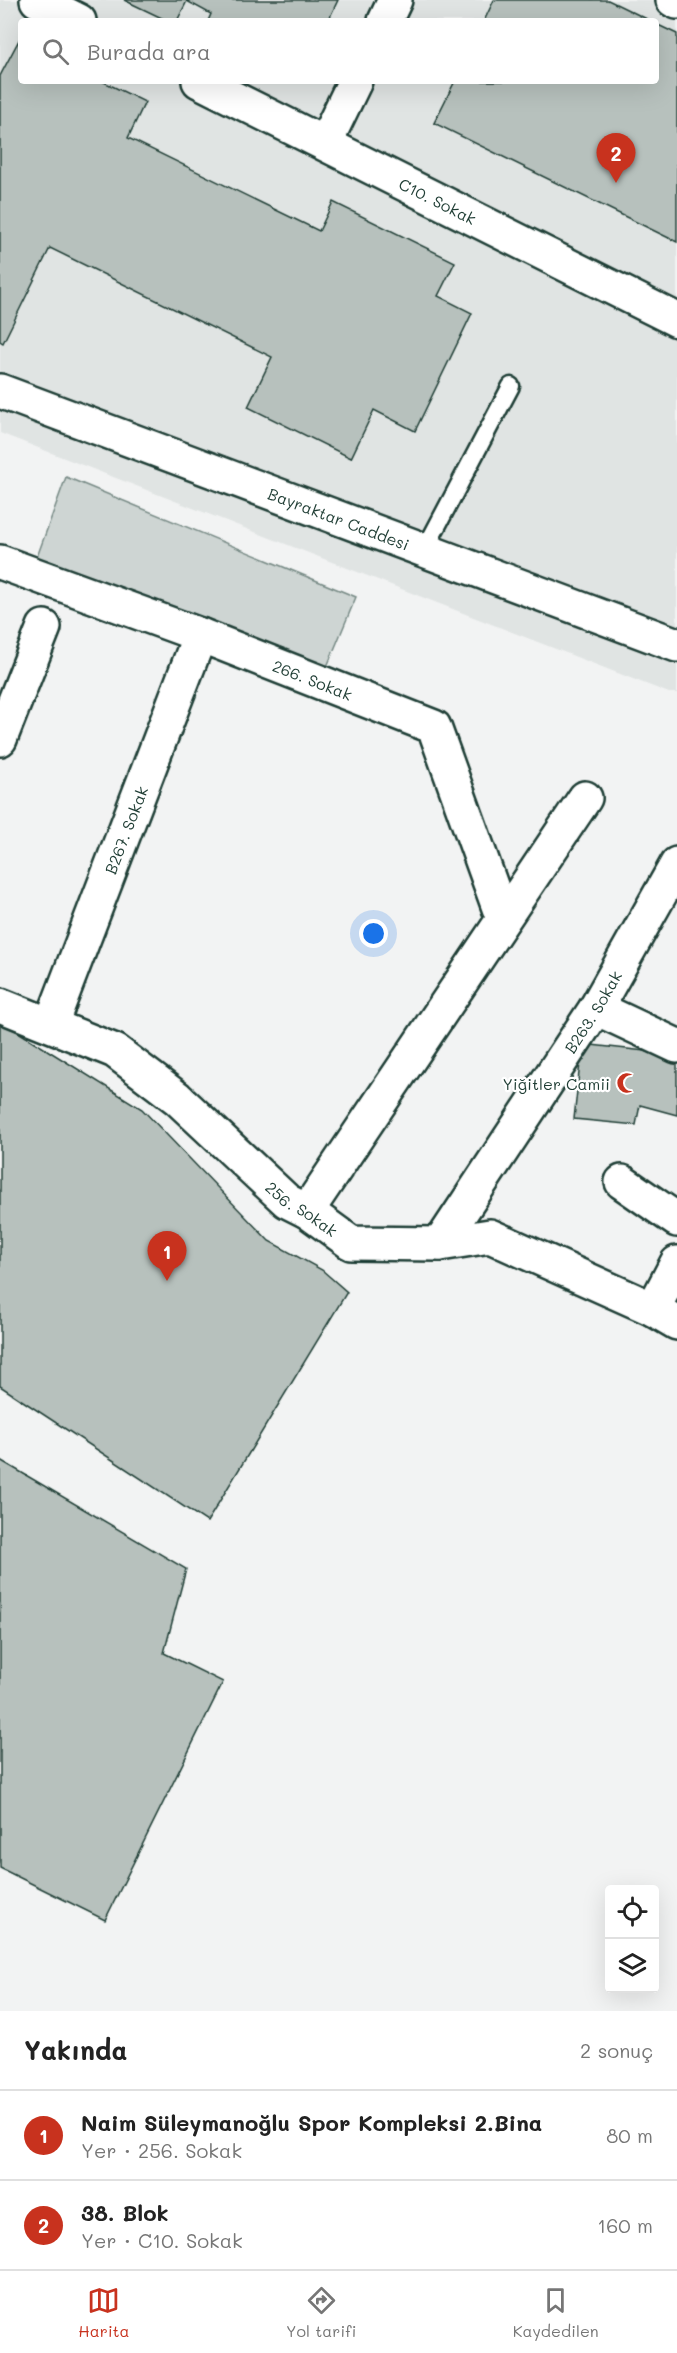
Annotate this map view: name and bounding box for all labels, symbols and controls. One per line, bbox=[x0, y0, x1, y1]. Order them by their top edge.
search box bbox=[18, 18, 659, 84]
icon: search bbox=[39, 35, 72, 68]
text: Burada ara bbox=[87, 37, 211, 66]
pin: 2 bbox=[596, 134, 636, 183]
street label: C10. Sokak bbox=[396, 172, 480, 229]
street label: Bayraktar Caddesi bbox=[265, 482, 413, 554]
street label: 266. Sokak bbox=[270, 654, 355, 704]
street label: B267. Sokak bbox=[99, 783, 152, 877]
your location bbox=[359, 919, 388, 948]
street label: B263. Sokak bbox=[559, 966, 626, 1057]
mosque icon: Yiğitler Camii bbox=[615, 1071, 639, 1095]
place label: Yiğitler Camii bbox=[502, 1073, 610, 1094]
street label: 256. Sokak bbox=[262, 1176, 342, 1241]
pin: 1 bbox=[148, 1232, 186, 1281]
map controls bbox=[605, 1885, 659, 1993]
button: locate bbox=[605, 1885, 659, 1939]
button: layers bbox=[605, 1939, 659, 1993]
text: Yakında bbox=[24, 2033, 127, 2067]
text: 2 sonuç bbox=[580, 2037, 653, 2063]
text: Naim Süleymanoğlu Spor Kompleksi 2.Bina bbox=[81, 2108, 542, 2137]
text: 1 bbox=[39, 2122, 48, 2148]
text: 80 m bbox=[606, 2122, 653, 2148]
text: Yer · 256. Sokak bbox=[81, 2137, 242, 2163]
text: 38. Blok bbox=[81, 2198, 169, 2227]
text: 2 bbox=[38, 2212, 49, 2238]
text: 160 m bbox=[597, 2212, 653, 2238]
text: Yer · C10. Sokak bbox=[81, 2227, 243, 2253]
tab: Harita bbox=[78, 2284, 130, 2341]
tab: Yol tarifi bbox=[286, 2284, 356, 2341]
tab: Kaydedilen bbox=[513, 2284, 599, 2341]

